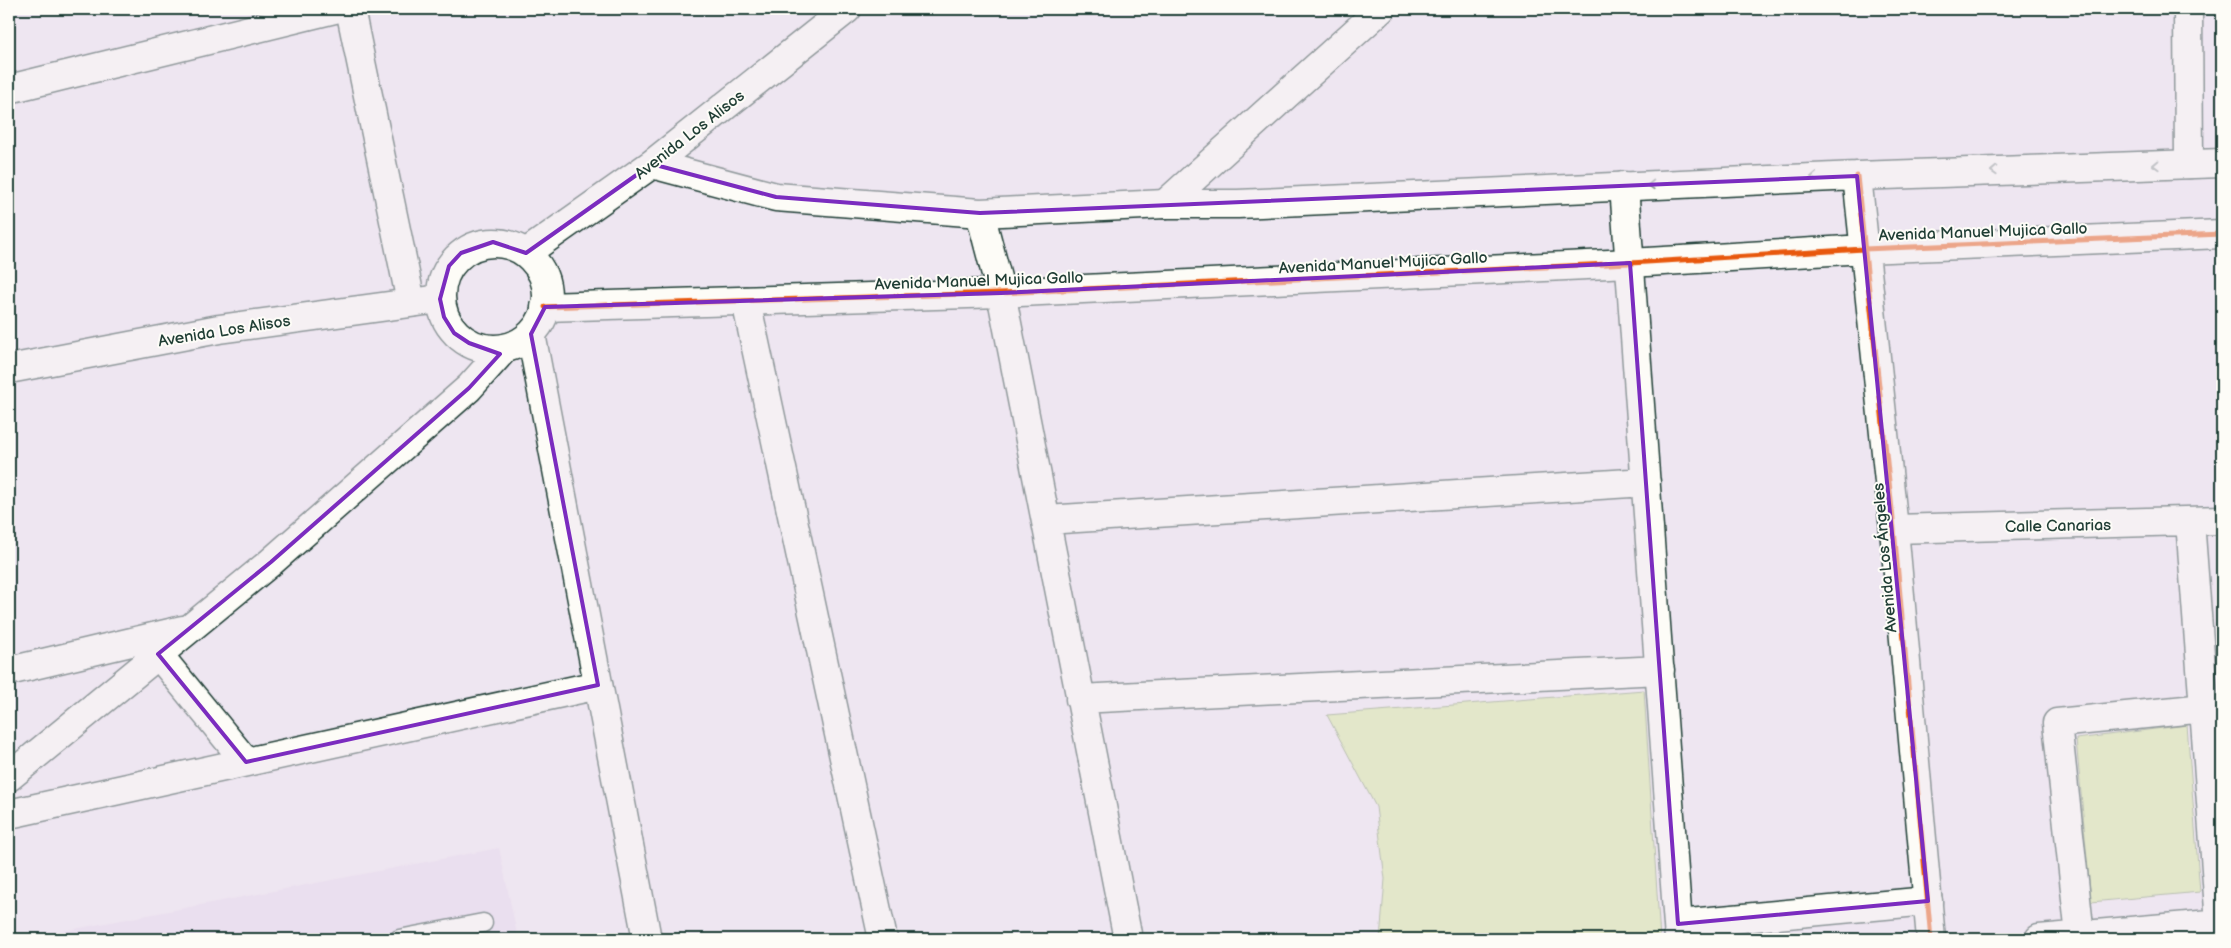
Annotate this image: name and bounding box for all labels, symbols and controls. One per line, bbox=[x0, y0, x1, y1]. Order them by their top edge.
street label: Avenida Los Alisos bbox=[631, 86, 749, 184]
one-way arrow bbox=[2152, 159, 2160, 170]
one-way arrow bbox=[1989, 165, 1997, 176]
one-way arrow bbox=[1810, 172, 1818, 183]
one-way arrow bbox=[1647, 179, 1655, 190]
street label: Avenida Manuel Mujica Gallo bbox=[1878, 219, 2088, 246]
street label: Avenida Manuel Mujica Gallo bbox=[1278, 249, 1488, 278]
street label: Avenida Manuel Mujica Gallo bbox=[874, 268, 1084, 295]
street label: Avenida Los Alisos bbox=[157, 312, 292, 351]
street label: Avenida Los Ángeles bbox=[1867, 482, 1902, 634]
street label: Calle Canarias bbox=[2005, 516, 2111, 537]

